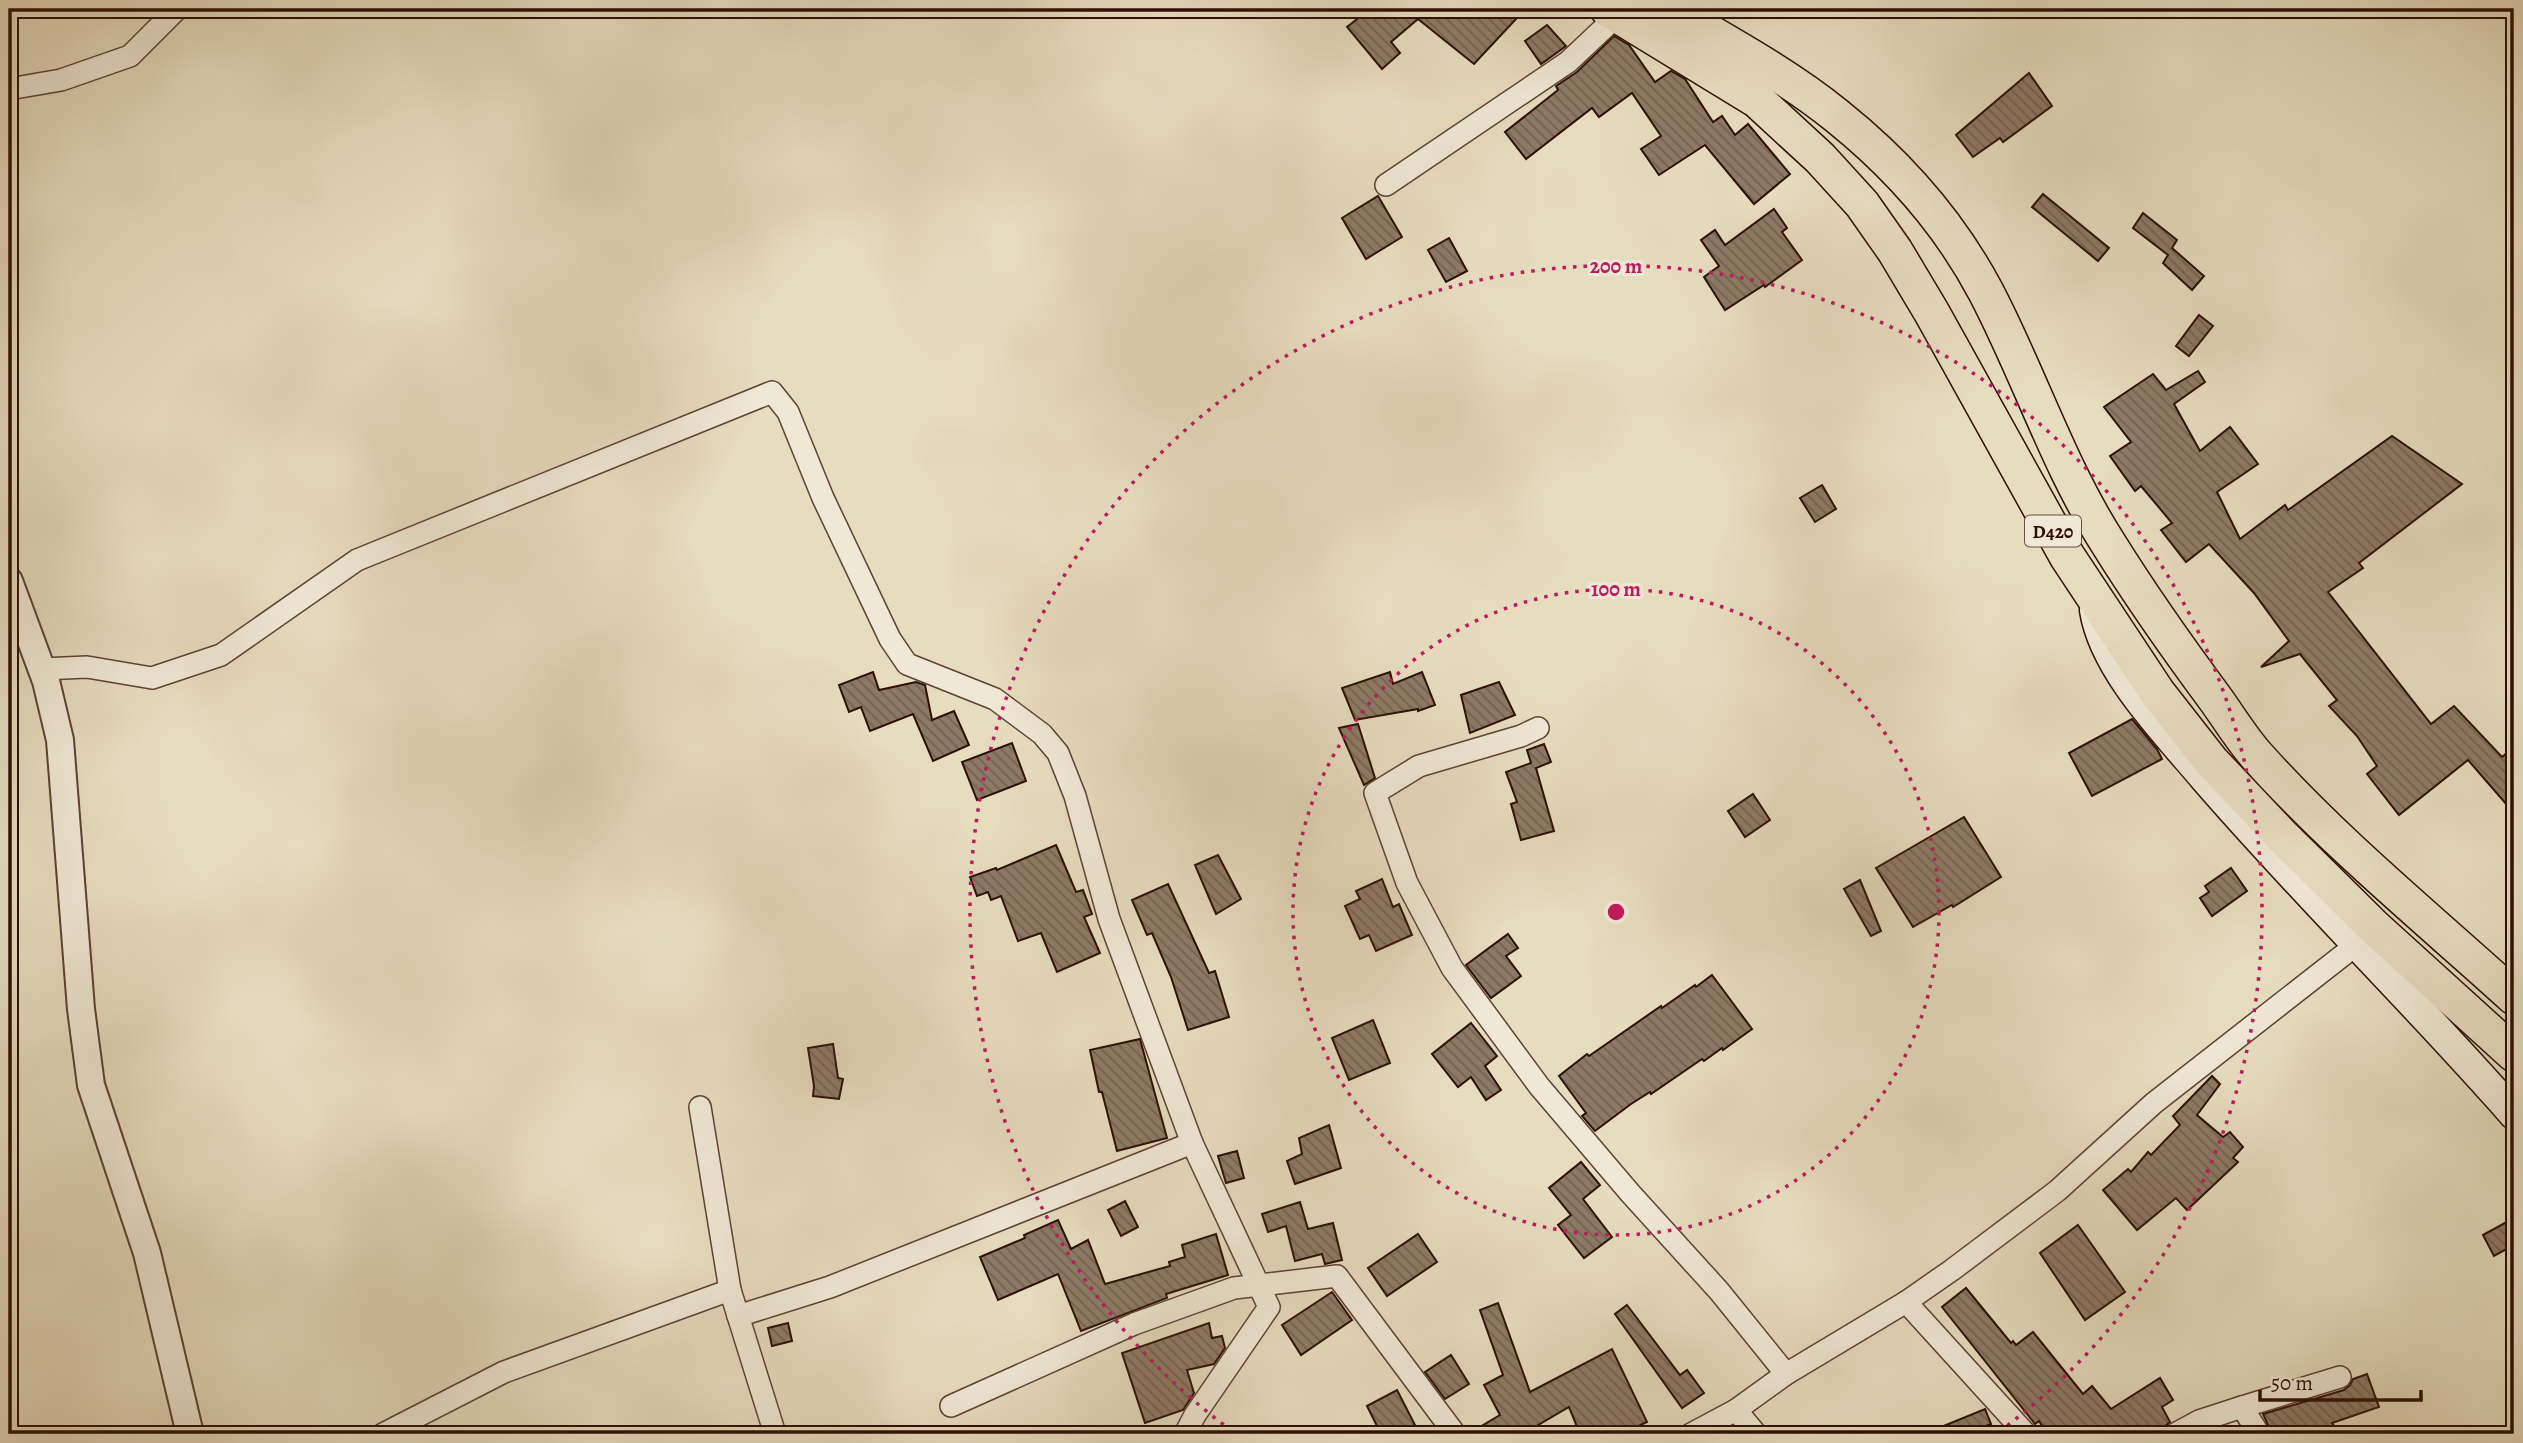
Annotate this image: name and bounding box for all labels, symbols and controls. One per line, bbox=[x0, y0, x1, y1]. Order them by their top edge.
text: 200 m bbox=[1590, 252, 1643, 280]
road number: D420 bbox=[2025, 516, 2081, 546]
text: 100 m bbox=[1591, 575, 1641, 603]
centre of rings bbox=[1604, 900, 1628, 924]
scale bar bbox=[2260, 1359, 2422, 1403]
text: 50 m bbox=[2271, 1369, 2313, 1397]

